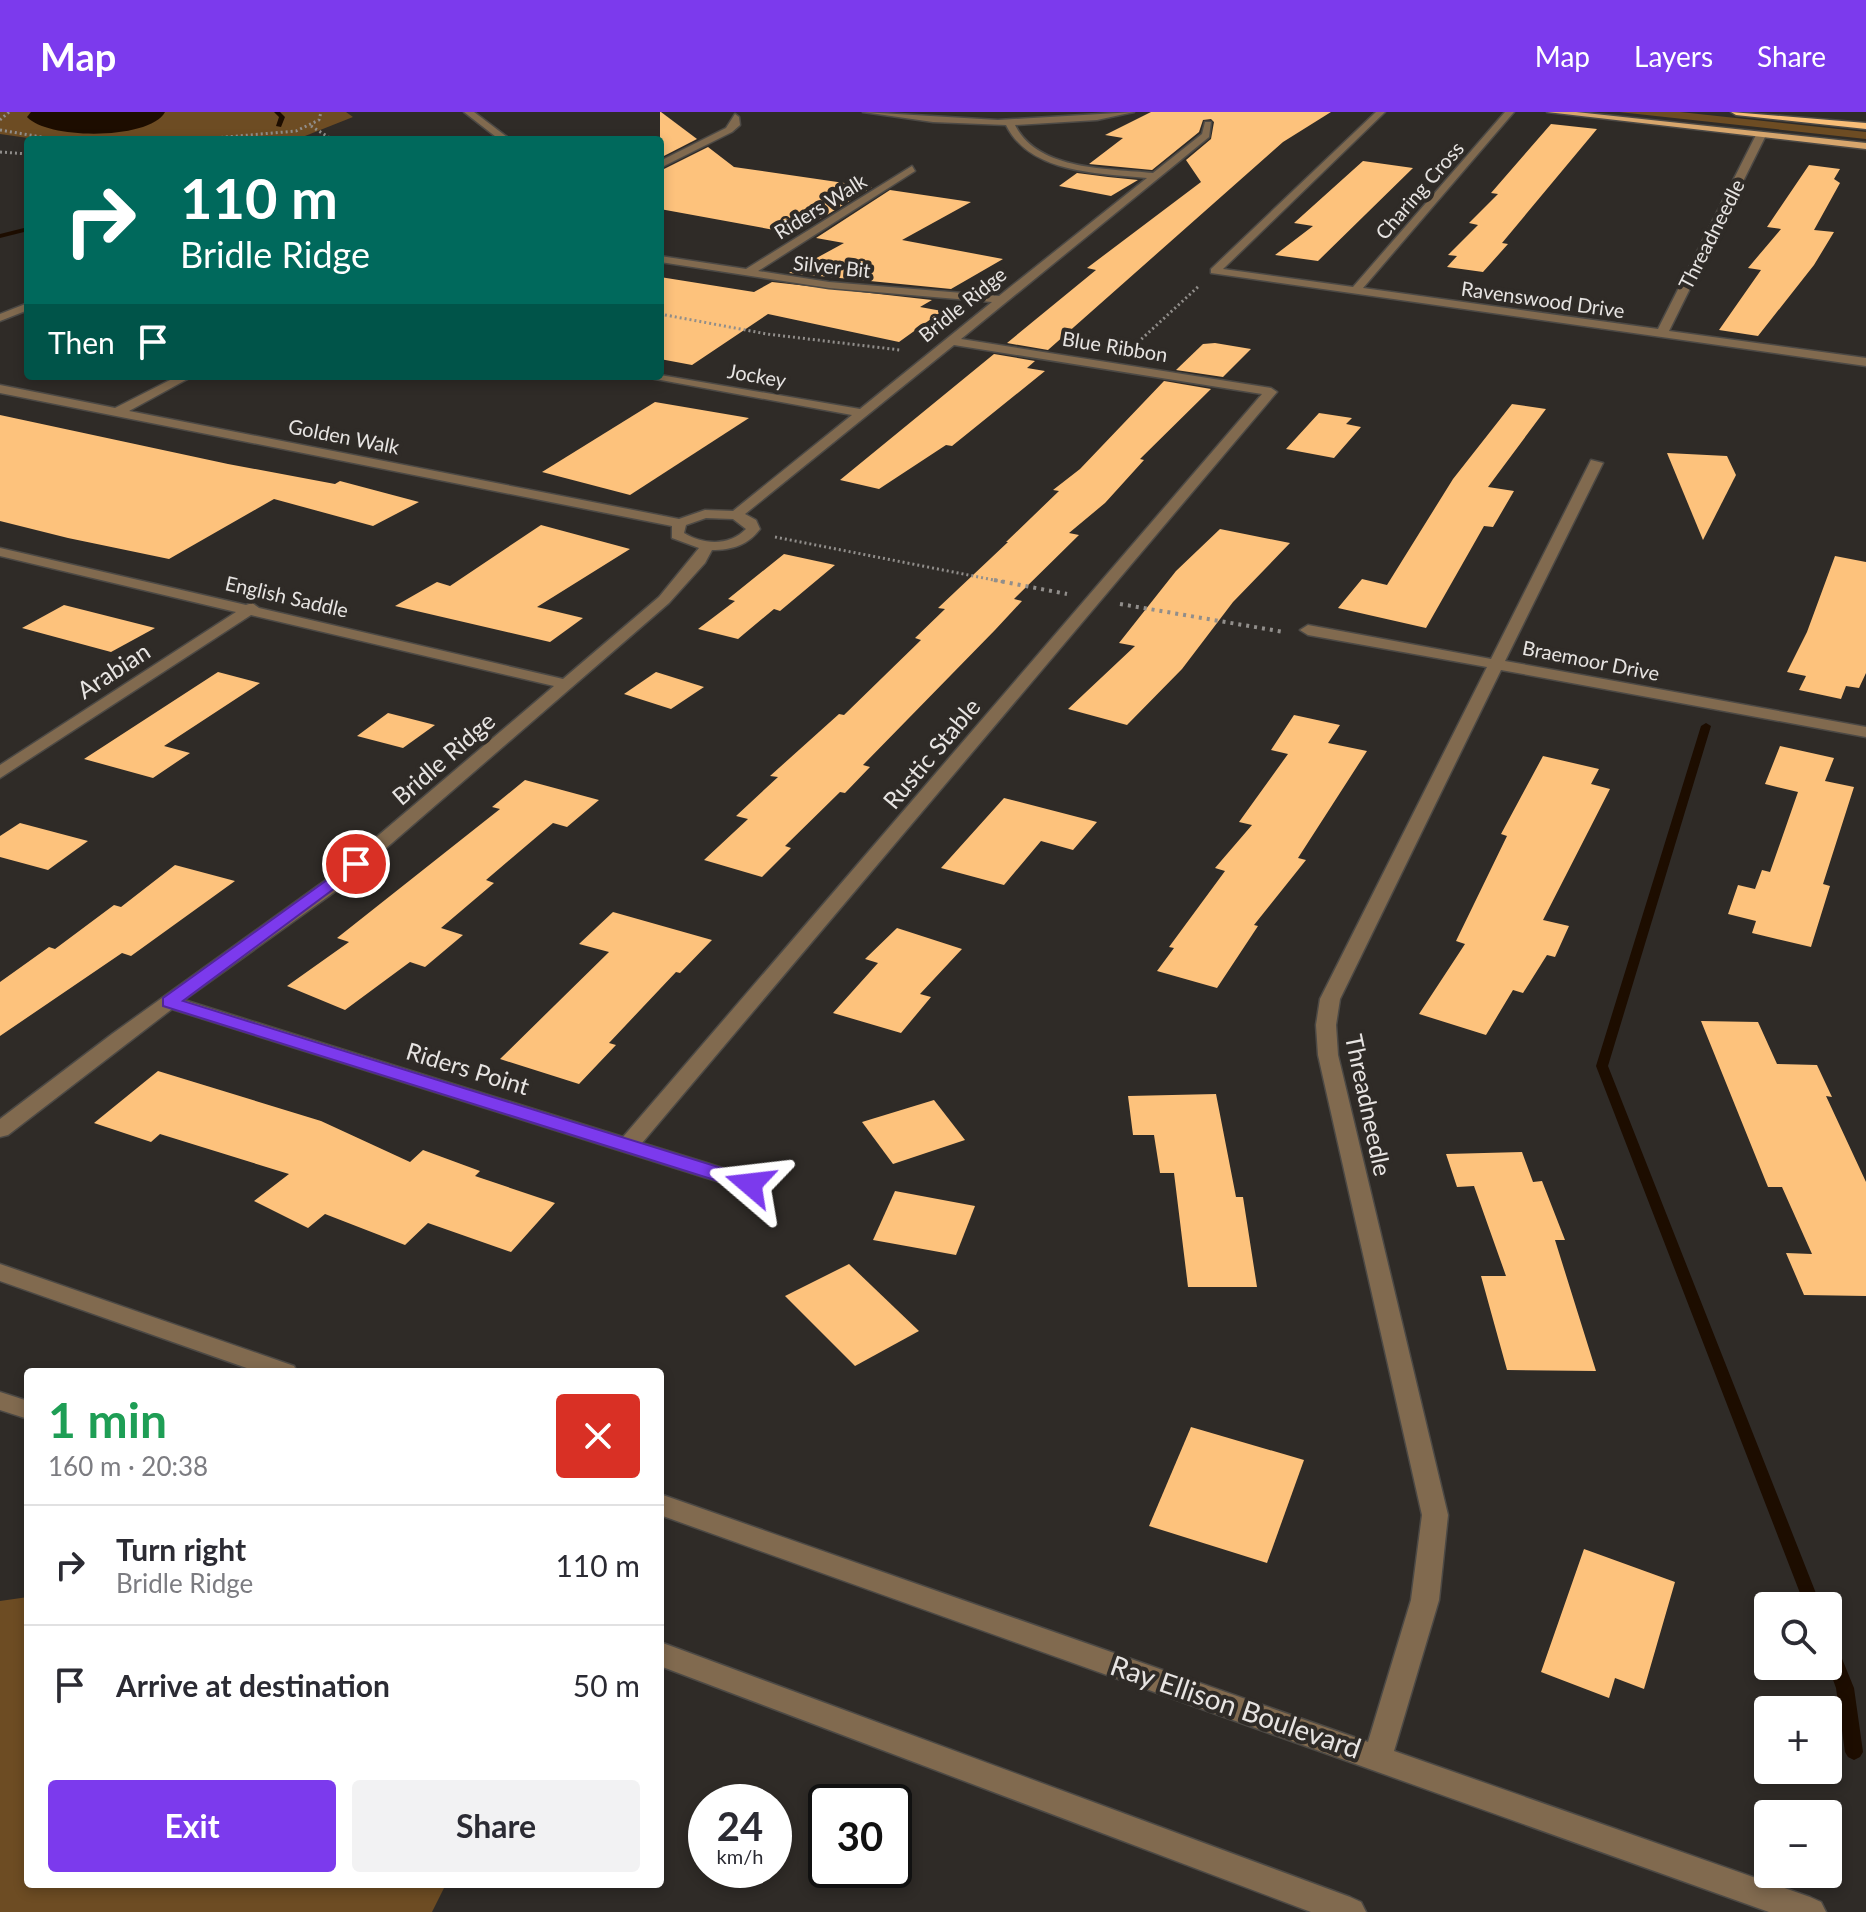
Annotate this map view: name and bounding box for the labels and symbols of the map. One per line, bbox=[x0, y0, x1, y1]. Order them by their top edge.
street label: Charing Cross bbox=[1370, 136, 1468, 244]
street label: Riders Walk bbox=[770, 168, 871, 244]
street label: Threadneedle bbox=[1673, 175, 1749, 293]
street label: Silver Bit bbox=[792, 250, 872, 282]
street label: Bridle Ridge bbox=[913, 261, 1011, 347]
street label: Ravenswood Drive bbox=[1460, 276, 1626, 322]
street label: Blue Ribbon bbox=[1061, 326, 1169, 366]
street label: Jockey bbox=[726, 358, 789, 392]
street label: Golden Walk bbox=[286, 413, 402, 459]
street label: English Saddle bbox=[223, 570, 351, 622]
street label: Braemoor Drive bbox=[1520, 635, 1662, 685]
street label: Arabian bbox=[71, 636, 155, 704]
street label: Rustic Stable bbox=[876, 692, 986, 814]
street label: Bridle Ridge bbox=[386, 705, 500, 811]
pin bbox=[322, 830, 390, 898]
street label: Threadneedle bbox=[1340, 1031, 1398, 1179]
street label: Riders Point bbox=[403, 1036, 533, 1101]
position arrow bbox=[708, 1142, 792, 1226]
street label: Ray Ellison Boulevard bbox=[1106, 1647, 1366, 1765]
speed limit sign: 30 bbox=[808, 1784, 912, 1888]

